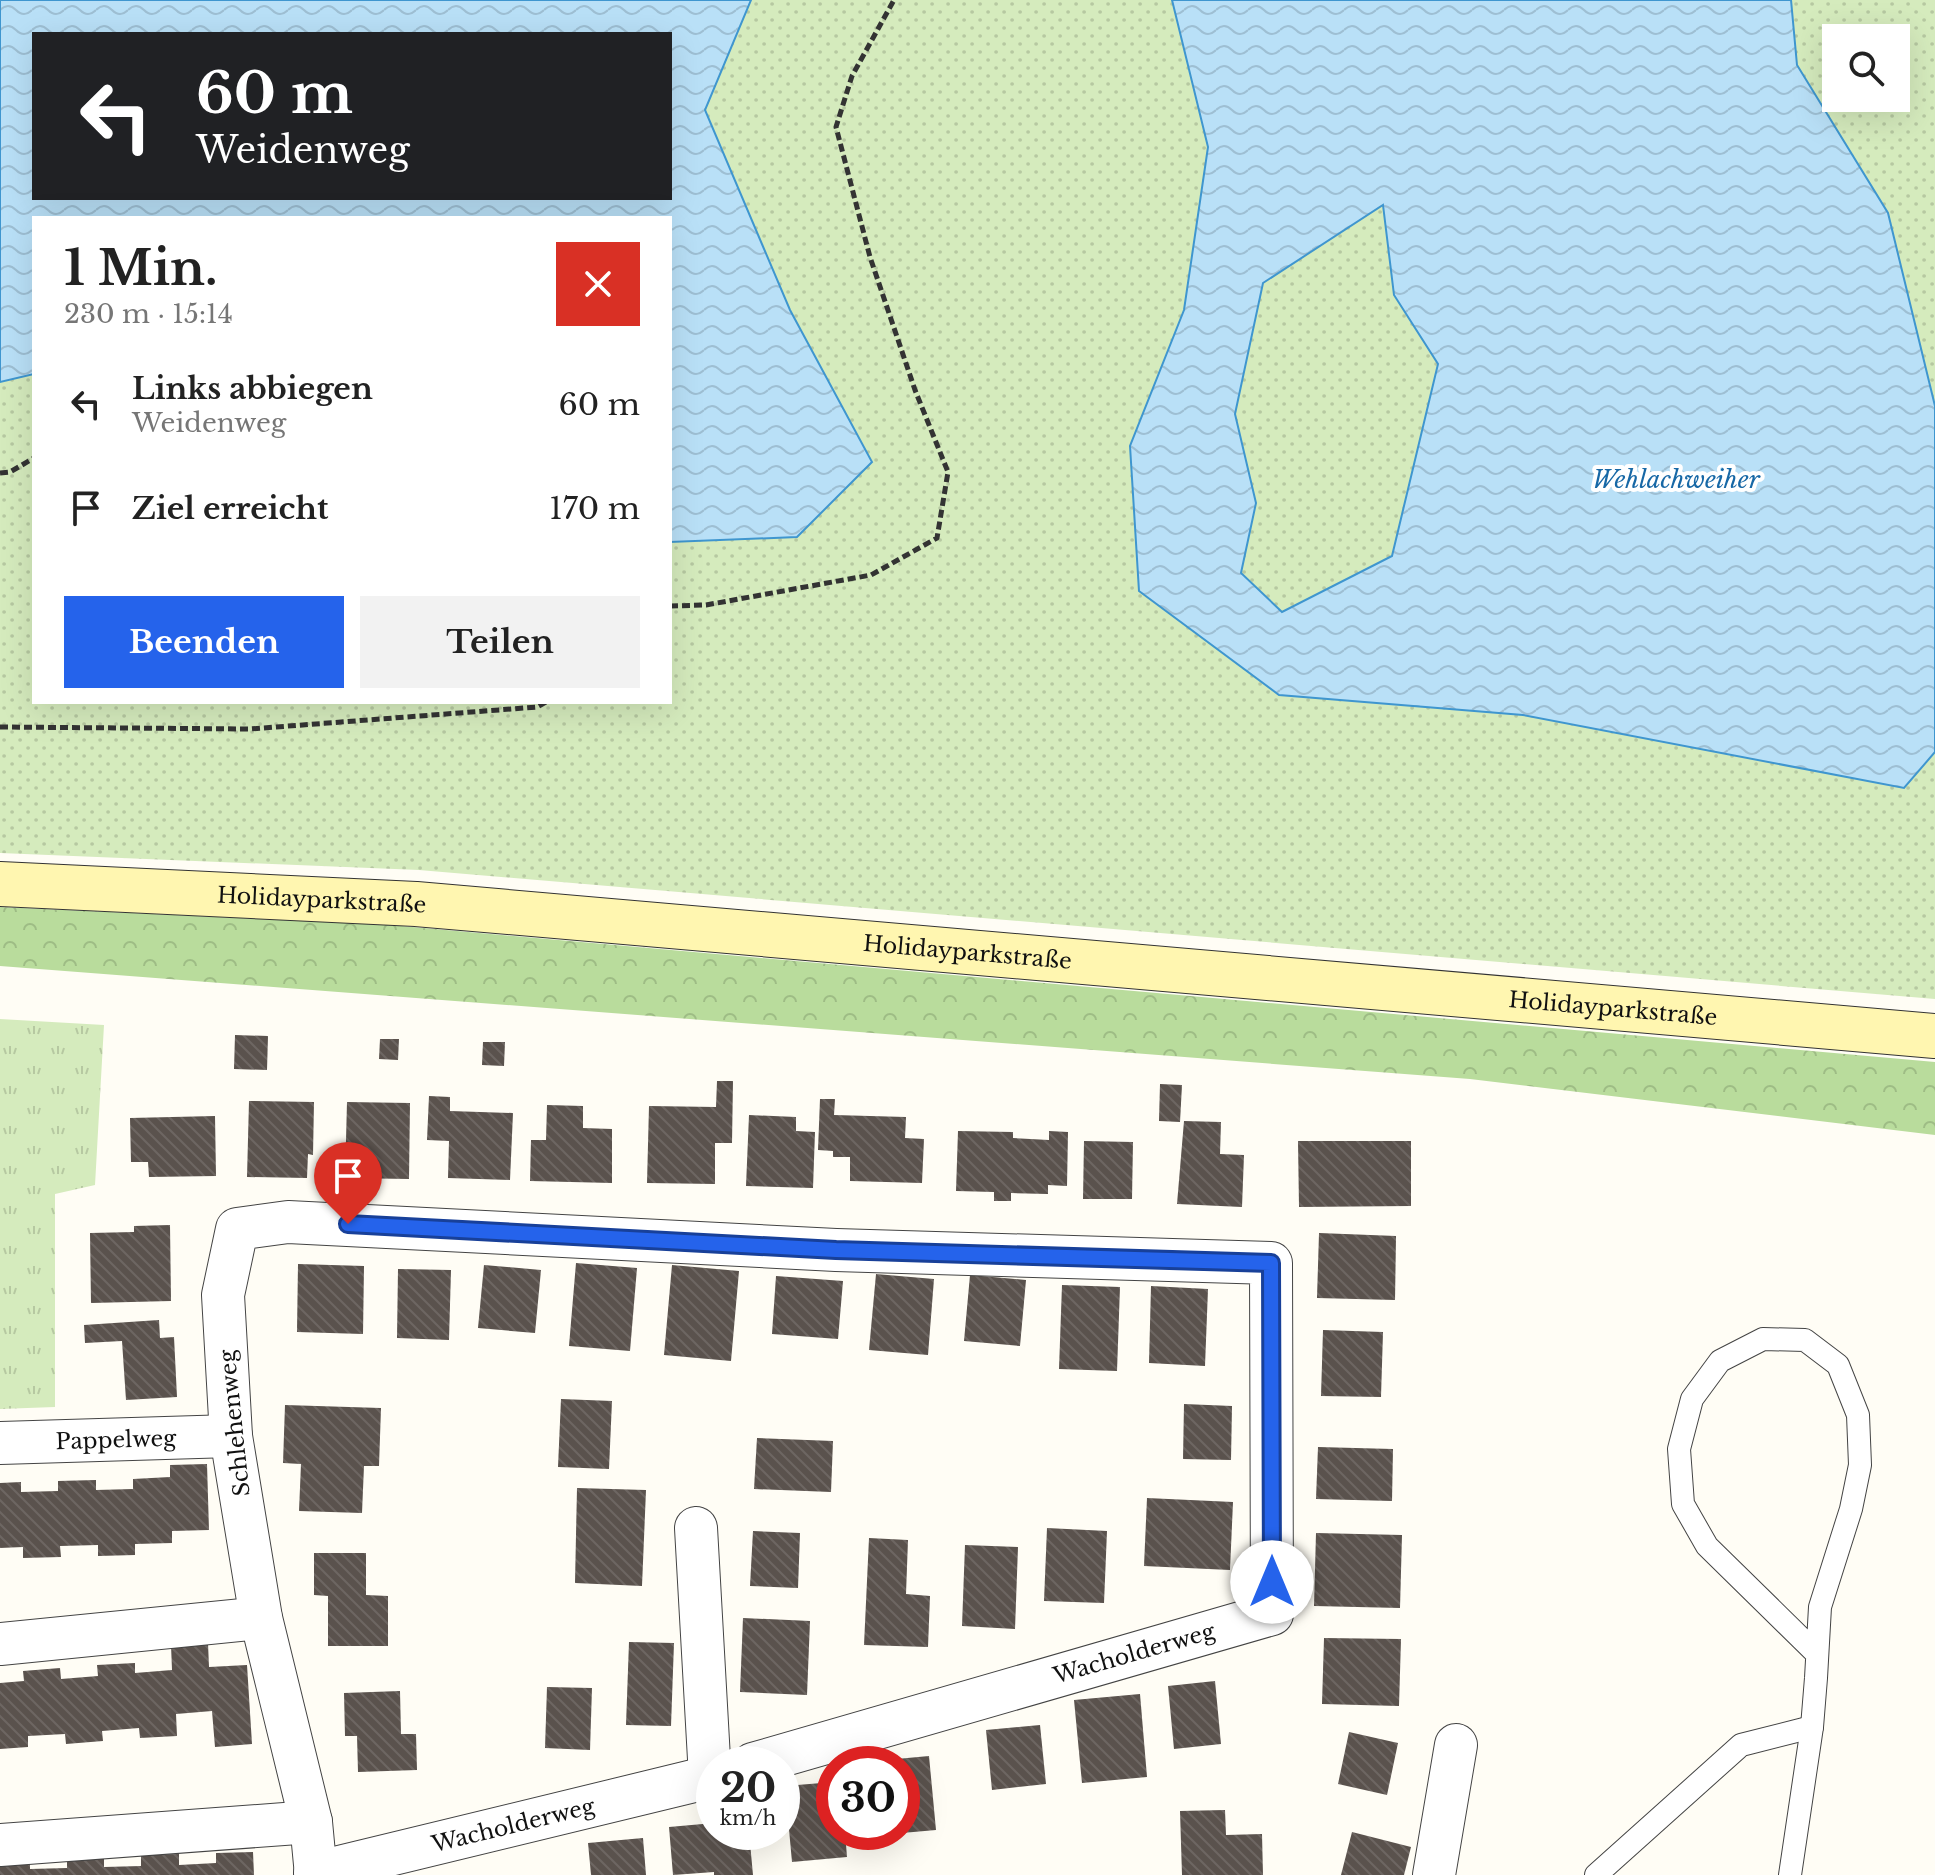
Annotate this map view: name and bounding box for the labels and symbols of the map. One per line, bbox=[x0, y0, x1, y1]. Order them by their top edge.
water label: Wehlachweiher bbox=[1592, 465, 1761, 494]
street label: Holidayparkstraße bbox=[216, 881, 427, 919]
street label: Holidayparkstraße bbox=[862, 930, 1073, 975]
street label: Holidayparkstraße bbox=[1508, 986, 1718, 1031]
pin bbox=[314, 1142, 382, 1224]
street label: Schlehenweg bbox=[213, 1347, 256, 1498]
street label: Pappelweg bbox=[55, 1425, 178, 1455]
position arrow bbox=[1230, 1540, 1314, 1624]
street label: Wacholderweg bbox=[1049, 1617, 1219, 1690]
speed limit sign: 30 bbox=[816, 1746, 920, 1850]
street label: Wacholderweg bbox=[428, 1792, 598, 1858]

